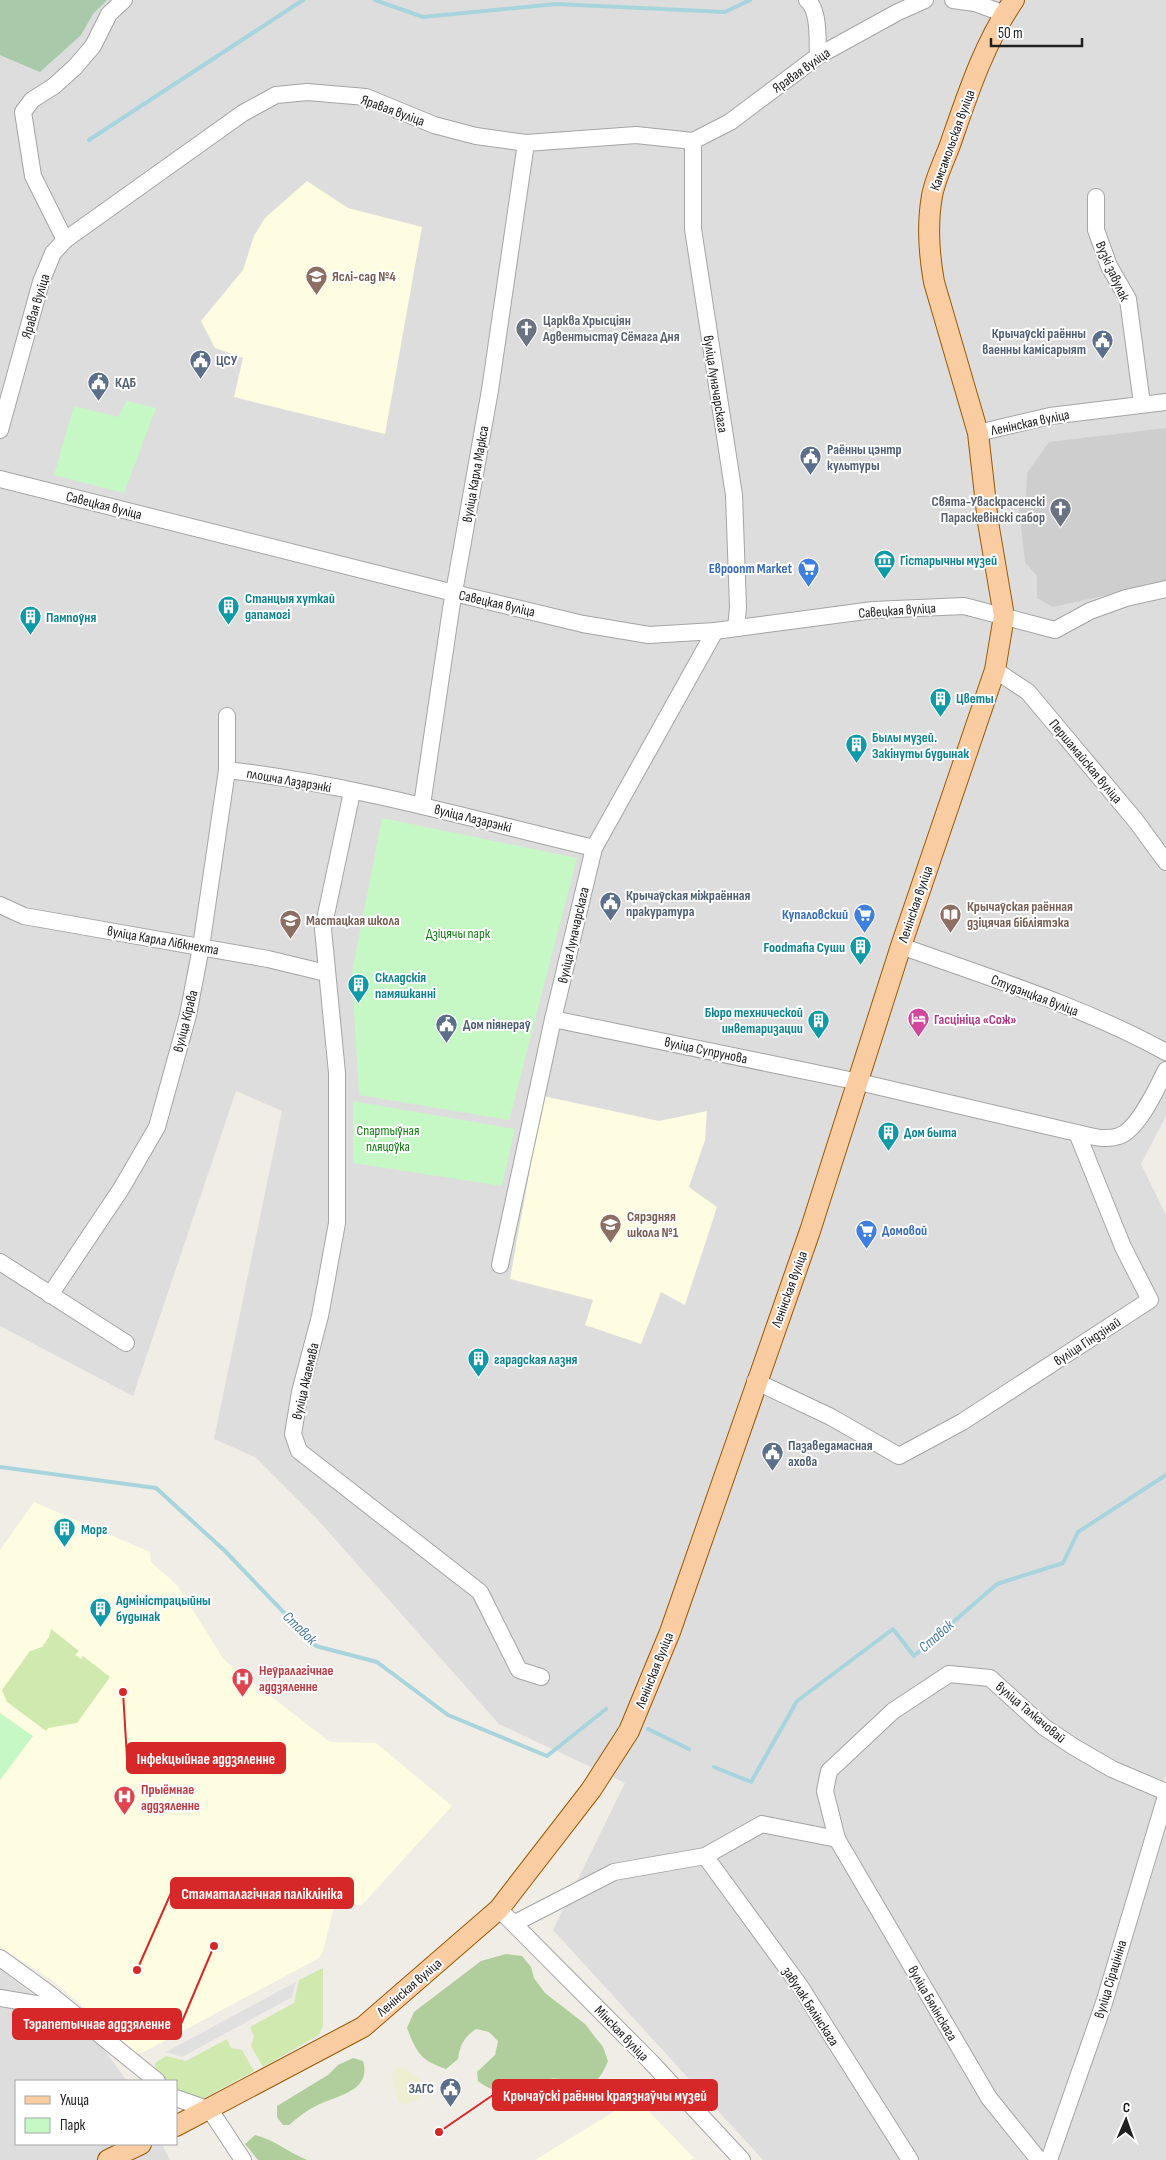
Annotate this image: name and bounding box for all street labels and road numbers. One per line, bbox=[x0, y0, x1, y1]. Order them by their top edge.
street label: Яравая вуліца bbox=[769, 44, 833, 96]
street label: Камсамольская вуліца bbox=[926, 87, 979, 193]
street label: Яравая вуліца bbox=[359, 91, 427, 130]
street label: Вузкі завулак bbox=[1092, 239, 1134, 305]
street label: Яравая вуліца bbox=[18, 272, 53, 340]
street label: вуліца Луначарскага bbox=[699, 334, 732, 434]
street label: Ленінская вуліца bbox=[988, 406, 1071, 439]
street label: вуліца Карла Маркса bbox=[459, 424, 492, 524]
street label: Савецкая вуліца bbox=[64, 488, 144, 523]
street label: Савецкая вуліца bbox=[457, 586, 537, 621]
street label: Савецкая вуліца bbox=[858, 599, 936, 622]
street label: Першамайская вуліца bbox=[1045, 716, 1126, 807]
street label: плошча Лазарэнкі bbox=[245, 765, 333, 796]
street label: вуліца Лазарэнкі bbox=[432, 801, 513, 836]
street label: Ленінская вуліца bbox=[894, 864, 937, 946]
street label: вуліца Луначарскага bbox=[554, 885, 593, 985]
street label: вуліца Карла Лібкнехта bbox=[106, 922, 220, 959]
street label: Студэнцкая вуліца bbox=[989, 971, 1081, 1020]
street label: вуліца Кірава bbox=[170, 988, 201, 1054]
street label: вуліца Супрунова bbox=[663, 1033, 749, 1068]
street label: Ленінская вуліца bbox=[767, 1249, 811, 1331]
street label: вуліца Гіндзінай bbox=[1051, 1313, 1124, 1369]
street label: вуліца Акаемава bbox=[288, 1341, 323, 1421]
street label: Ленінская вуліца bbox=[631, 1630, 677, 1711]
street label: вуліца Талкачовай bbox=[992, 1678, 1069, 1747]
street label: вуліца Сірацініна bbox=[1091, 1938, 1130, 2020]
street label: Ленінская вуліца bbox=[373, 1955, 445, 2021]
street label: завулак Бялінскага bbox=[779, 1963, 843, 2049]
street label: вуліца Бялінскага bbox=[904, 1963, 961, 2044]
street label: Мінская вуліца bbox=[591, 2002, 652, 2065]

